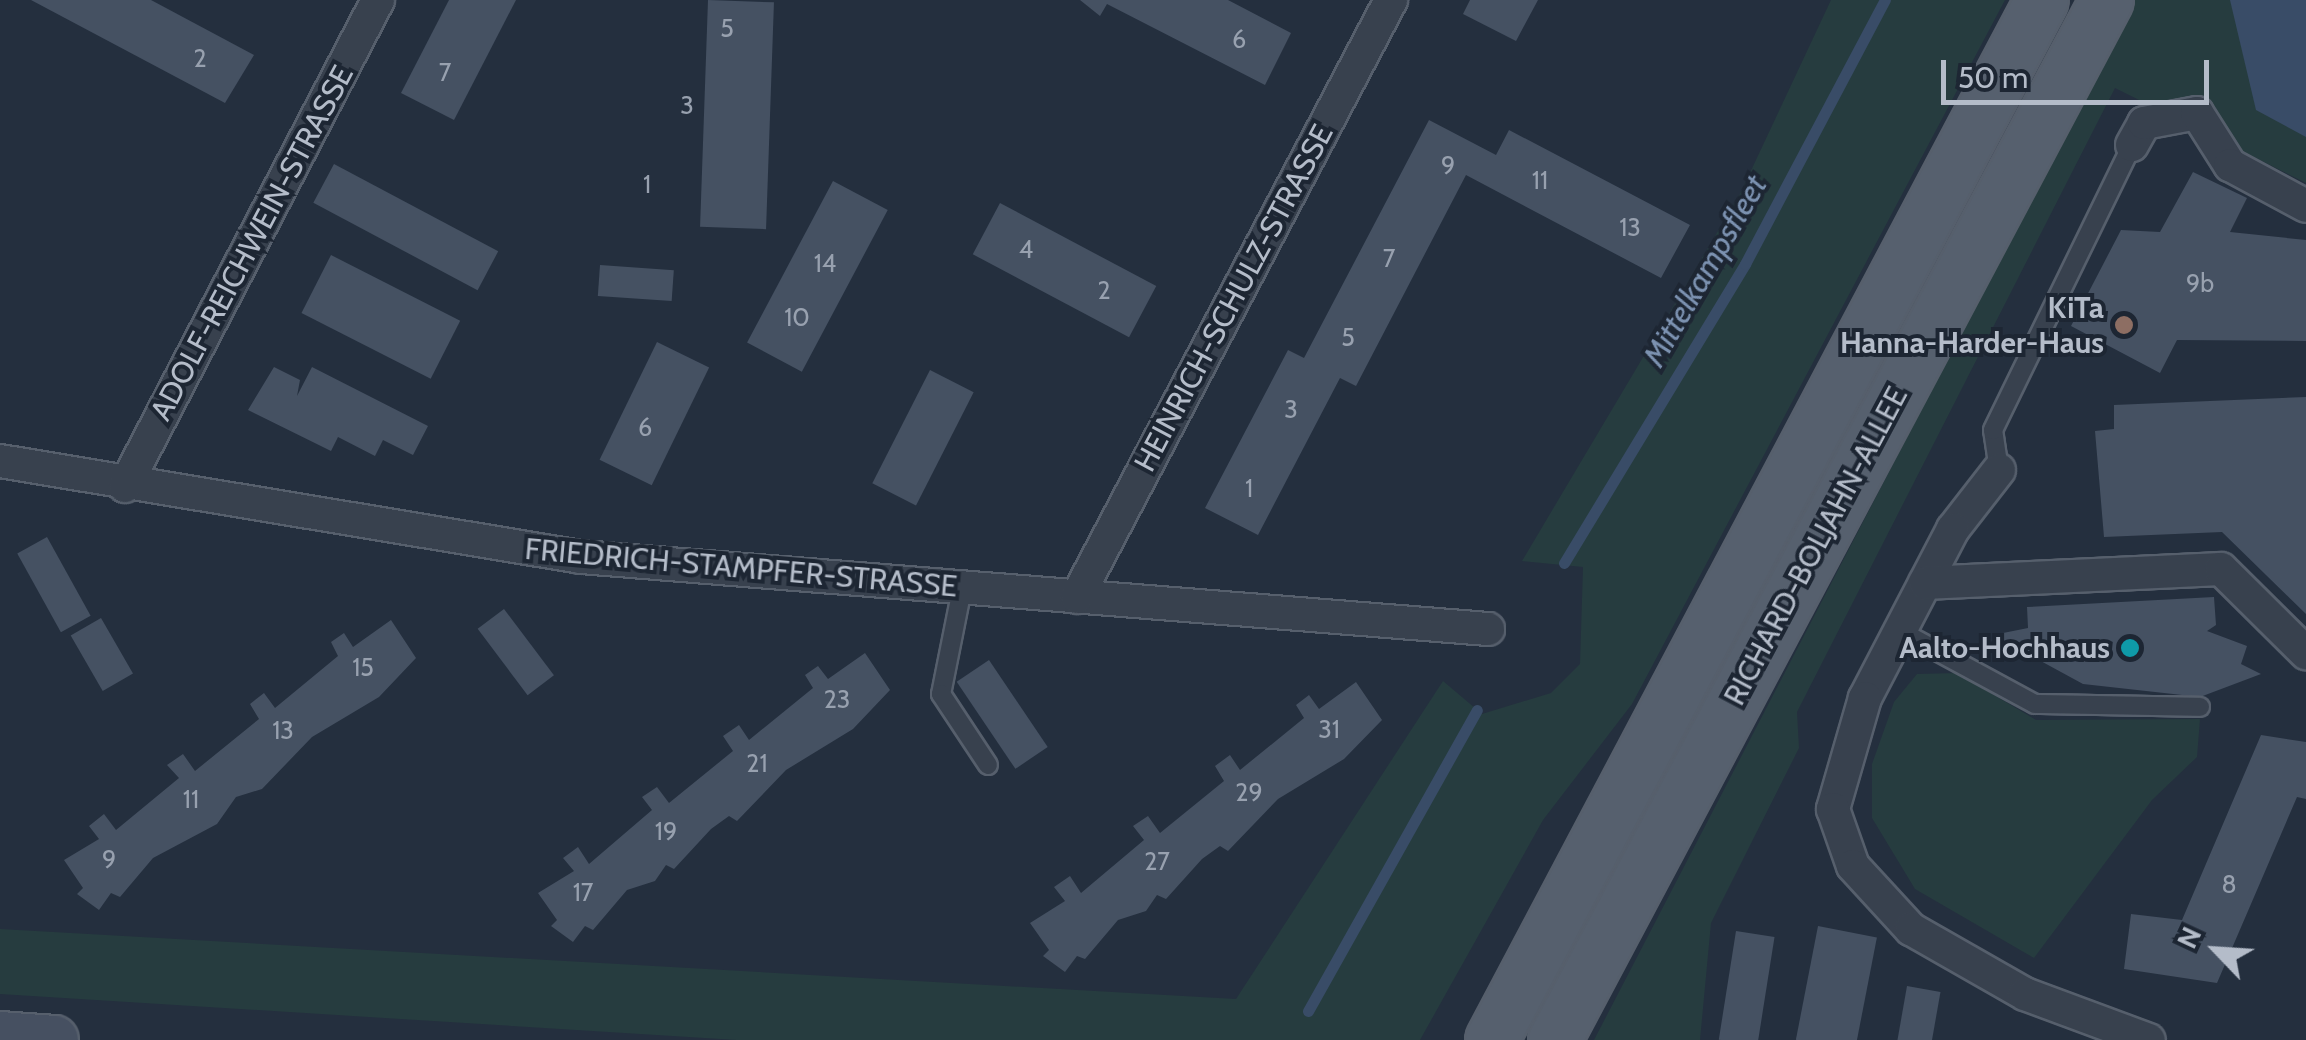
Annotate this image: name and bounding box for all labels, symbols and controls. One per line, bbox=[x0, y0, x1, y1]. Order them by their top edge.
house number: 5 bbox=[720, 13, 734, 43]
house number: 6 bbox=[1232, 24, 1246, 54]
scale bar bbox=[1946, 40, 2214, 102]
house number: 2 bbox=[193, 43, 207, 73]
house number: 7 bbox=[439, 57, 451, 87]
street label: ADOLF-REICHWEIN-STRASSE bbox=[143, 59, 361, 427]
text: 50 m bbox=[1958, 59, 2028, 96]
house number: 3 bbox=[680, 90, 694, 120]
street label: HEINRICH-SCHULZ-STRASSE bbox=[1127, 118, 1341, 478]
house number: 9 bbox=[1441, 150, 1455, 180]
house number: 11 bbox=[1532, 165, 1548, 195]
house number: 1 bbox=[643, 169, 651, 199]
water label: Mittelkampsfleet bbox=[1635, 169, 1775, 373]
house number: 13 bbox=[1619, 212, 1641, 242]
house number: 4 bbox=[1019, 234, 1033, 264]
house number: 7 bbox=[1383, 243, 1395, 273]
house number: 14 bbox=[814, 248, 836, 278]
house number: 9b bbox=[2186, 268, 2214, 298]
house number: 2 bbox=[1097, 275, 1111, 305]
place label: KiTa Hanna-Harder-Haus bbox=[1840, 290, 2104, 360]
house number: 10 bbox=[784, 302, 810, 332]
marker: KiTa Hanna-Harder-Haus bbox=[2113, 314, 2135, 336]
house number: 5 bbox=[1341, 322, 1355, 352]
street label: RICHARD-BOLJAHN-ALLEE bbox=[1717, 381, 1915, 711]
house number: 3 bbox=[1284, 394, 1298, 424]
house number: 6 bbox=[638, 412, 652, 442]
house number: 1 bbox=[1245, 473, 1253, 503]
street label: FRIEDRICH-STAMPFER-STRASSE bbox=[523, 531, 959, 605]
place label: Aalto-Hochhaus bbox=[1899, 630, 2110, 666]
marker: Aalto-Hochhaus bbox=[2119, 637, 2141, 659]
house number: 15 bbox=[352, 652, 374, 682]
house number: 23 bbox=[824, 684, 850, 714]
house number: 31 bbox=[1318, 714, 1340, 744]
house number: 13 bbox=[272, 715, 294, 745]
house number: 21 bbox=[746, 748, 768, 778]
house number: 29 bbox=[1235, 777, 1263, 807]
house number: 11 bbox=[183, 784, 199, 814]
house number: 19 bbox=[655, 816, 677, 846]
house number: 9 bbox=[102, 844, 116, 874]
house number: 27 bbox=[1144, 846, 1170, 876]
house number: 8 bbox=[2221, 869, 2237, 899]
house number: 17 bbox=[573, 877, 593, 907]
north arrow bbox=[2166, 900, 2266, 1000]
text: N bbox=[2169, 921, 2208, 953]

